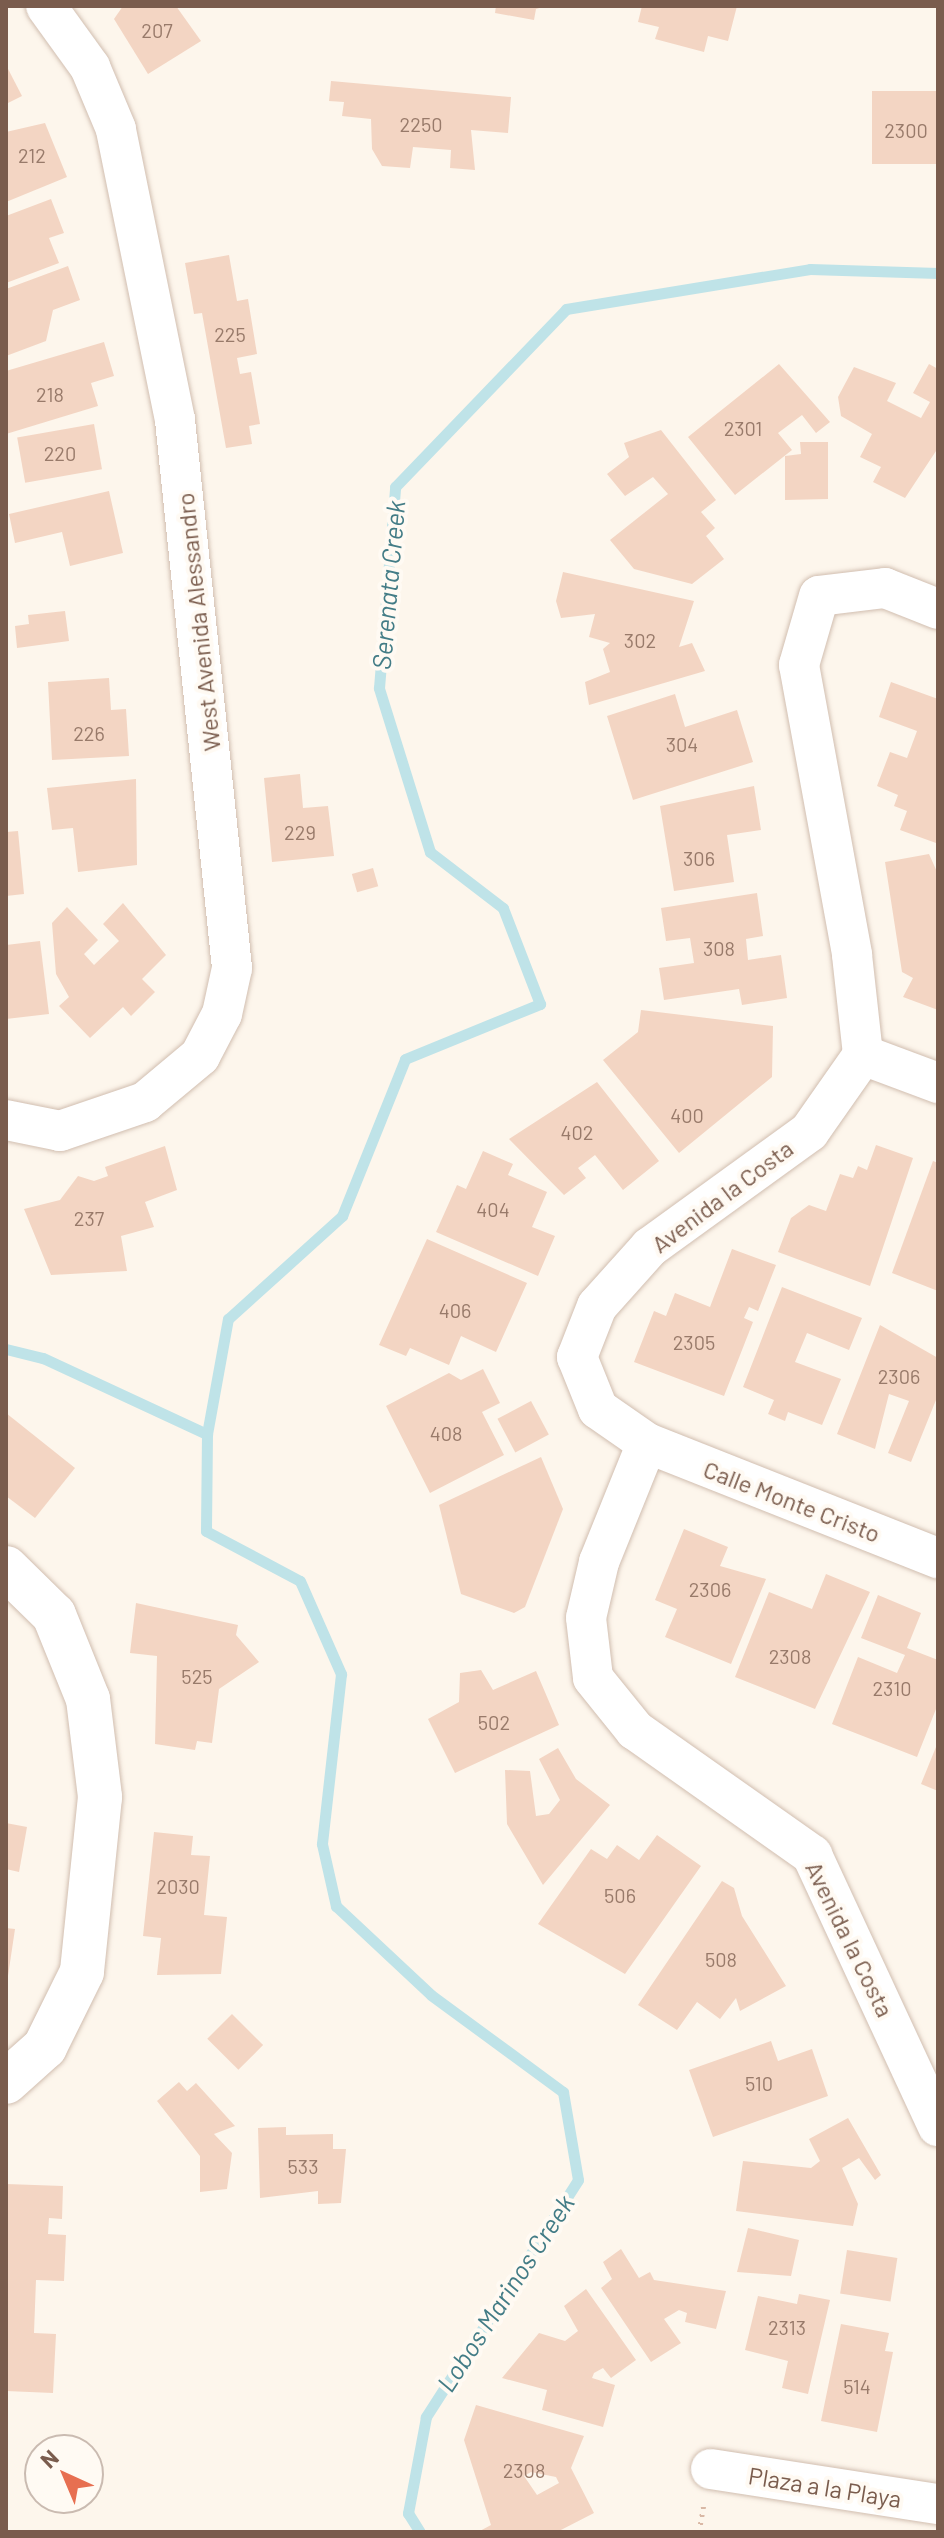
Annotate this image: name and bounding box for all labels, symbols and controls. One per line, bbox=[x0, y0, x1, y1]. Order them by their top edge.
house number: 207 bbox=[141, 18, 173, 42]
house number: 2250 bbox=[399, 112, 443, 136]
house number: 2300 bbox=[884, 118, 928, 142]
house number: 212 bbox=[18, 143, 46, 167]
house number: 225 bbox=[214, 322, 246, 346]
house number: 218 bbox=[36, 382, 64, 406]
house number: 2301 bbox=[724, 416, 762, 440]
house number: 220 bbox=[44, 441, 76, 465]
street label: West Avenida Alessandro bbox=[170, 491, 226, 753]
water label: Serenata Creek bbox=[365, 499, 411, 671]
house number: 302 bbox=[624, 628, 656, 652]
house number: 226 bbox=[73, 721, 105, 745]
house number: 304 bbox=[666, 732, 698, 756]
house number: 229 bbox=[284, 820, 316, 844]
house number: 306 bbox=[683, 846, 715, 870]
house number: 308 bbox=[703, 936, 735, 960]
house number: 400 bbox=[670, 1103, 704, 1127]
house number: 402 bbox=[560, 1120, 594, 1144]
street label: Avenida la Costa bbox=[646, 1133, 798, 1259]
house number: 404 bbox=[476, 1197, 510, 1221]
house number: 237 bbox=[74, 1206, 104, 1230]
house number: 406 bbox=[439, 1298, 471, 1322]
house number: 2305 bbox=[673, 1330, 715, 1354]
house number: 2306 bbox=[878, 1364, 920, 1388]
house number: 408 bbox=[430, 1421, 462, 1445]
street label: Calle Monte Cristo bbox=[700, 1454, 884, 1548]
house number: 2306 bbox=[689, 1577, 731, 1601]
house number: 2308 bbox=[769, 1644, 811, 1668]
house number: 525 bbox=[181, 1664, 213, 1688]
house number: 2310 bbox=[872, 1676, 912, 1700]
house number: 502 bbox=[478, 1710, 510, 1734]
street label: Avenida la Costa bbox=[800, 1856, 900, 2022]
house number: 2030 bbox=[156, 1874, 200, 1898]
house number: 506 bbox=[604, 1883, 636, 1907]
house number: 508 bbox=[705, 1947, 737, 1971]
house number: 510 bbox=[745, 2071, 773, 2095]
house number: 533 bbox=[288, 2154, 318, 2178]
water label: Lobos Marinos Creek bbox=[430, 2189, 580, 2397]
house number: 2313 bbox=[768, 2315, 806, 2339]
house number: 514 bbox=[843, 2374, 871, 2398]
north arrow bbox=[24, 2434, 104, 2514]
text: N bbox=[34, 2444, 63, 2473]
house number: 2308 bbox=[503, 2458, 545, 2482]
street label: Plaza a la Playa bbox=[747, 2461, 903, 2513]

